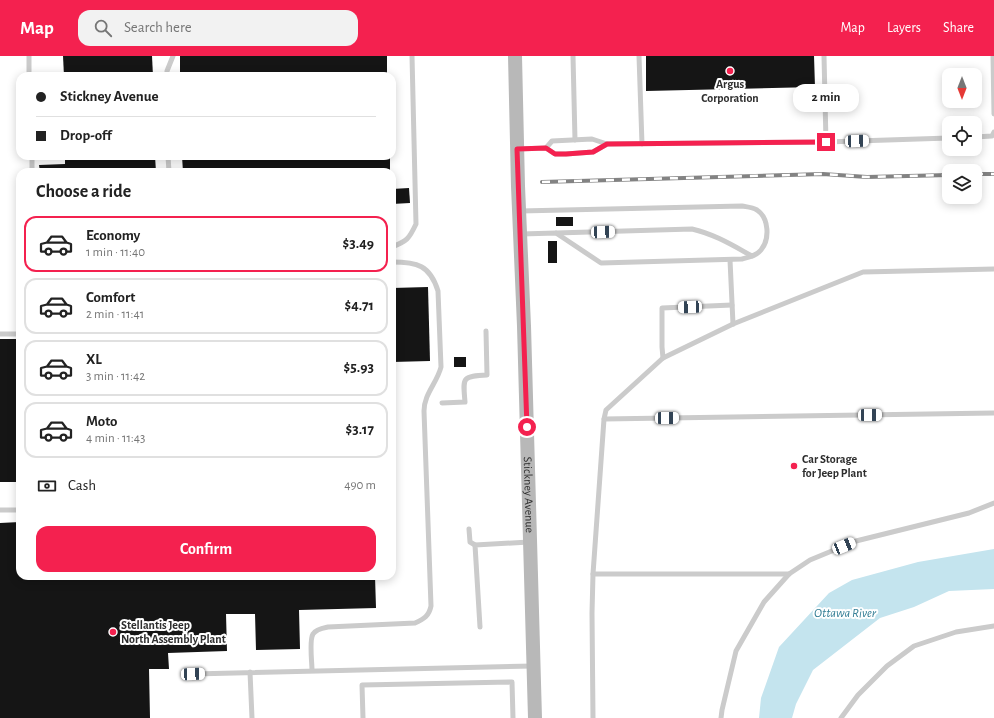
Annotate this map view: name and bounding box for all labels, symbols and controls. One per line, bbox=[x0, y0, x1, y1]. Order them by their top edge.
search box bbox=[78, 10, 358, 46]
icon: search bbox=[92, 17, 114, 39]
text: Map bbox=[20, 19, 54, 38]
text: Search here bbox=[124, 20, 192, 35]
text: Map bbox=[840, 21, 865, 35]
text: Layers bbox=[887, 21, 921, 35]
text: Share bbox=[943, 21, 974, 35]
marker: Argus Corporation bbox=[725, 66, 735, 76]
north arrow bbox=[942, 68, 982, 108]
map controls bbox=[942, 68, 982, 204]
place label: Argus Corporation bbox=[701, 78, 759, 104]
callout: 2 min bbox=[793, 84, 859, 112]
text: Stickney Avenue bbox=[60, 89, 159, 104]
text: 2 min bbox=[812, 91, 840, 104]
button: locate bbox=[942, 116, 982, 156]
text: Drop-off bbox=[60, 128, 112, 143]
route end bbox=[817, 133, 835, 151]
car bbox=[845, 135, 869, 147]
button: layers bbox=[942, 164, 982, 204]
text: Choose a ride bbox=[36, 183, 131, 201]
icon: car bbox=[38, 226, 74, 262]
car bbox=[591, 226, 615, 238]
text: Economy bbox=[86, 228, 140, 243]
text: $3.49 bbox=[343, 236, 374, 251]
text: 1 min · 11:40 bbox=[86, 246, 145, 259]
icon: car bbox=[38, 288, 74, 324]
text: Comfort bbox=[86, 290, 135, 305]
text: $4.71 bbox=[344, 298, 374, 313]
car bbox=[678, 301, 702, 313]
text: 2 min · 11:41 bbox=[86, 308, 144, 321]
icon: car bbox=[38, 350, 74, 386]
text: XL bbox=[86, 352, 102, 367]
text: $5.93 bbox=[344, 360, 374, 375]
text: 3 min · 11:42 bbox=[86, 370, 145, 383]
car bbox=[858, 409, 882, 421]
icon: car bbox=[38, 412, 74, 448]
car bbox=[655, 412, 679, 424]
text: Moto bbox=[86, 414, 118, 429]
route start bbox=[518, 418, 536, 436]
text: $3.17 bbox=[345, 422, 374, 437]
text: 4 min · 11:43 bbox=[86, 432, 145, 445]
place label: Car Storage for Jeep Plant bbox=[802, 453, 867, 479]
street label: Stickney Avenue bbox=[522, 456, 536, 533]
marker: Car Storage for Jeep Plant bbox=[789, 461, 799, 471]
icon: cash bbox=[36, 475, 58, 497]
text: Cash bbox=[68, 478, 96, 493]
text: 490 m bbox=[344, 479, 376, 492]
button: Confirm bbox=[36, 526, 376, 572]
car bbox=[831, 536, 857, 556]
water label: Ottawa River bbox=[814, 607, 877, 620]
place label: Stellantis Jeep North Assembly Plant bbox=[121, 619, 226, 646]
marker: Stellantis Jeep North Assembly Plant bbox=[108, 627, 118, 637]
car bbox=[181, 668, 205, 680]

